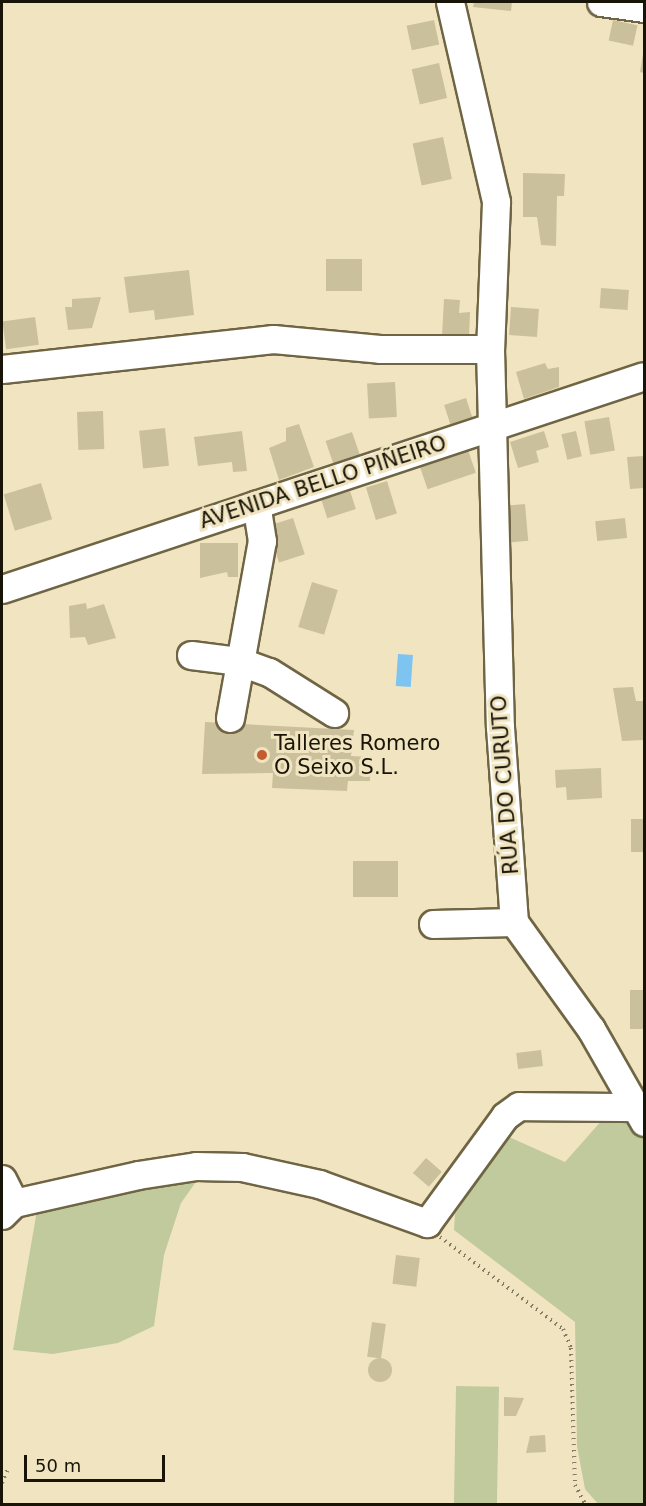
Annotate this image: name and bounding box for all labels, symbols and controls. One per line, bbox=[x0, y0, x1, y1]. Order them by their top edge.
street label: AVENIDA BELLO PIÑEIRO bbox=[196, 430, 450, 534]
street label: RÚA DO CURUTO bbox=[486, 694, 524, 876]
place label: Talleres Romero O Seixo S.L. bbox=[274, 730, 440, 780]
marker: Talleres Romero O Seixo S.L. bbox=[255, 748, 269, 762]
scale bar bbox=[27, 1443, 168, 1481]
text: 50 m bbox=[35, 1455, 81, 1476]

